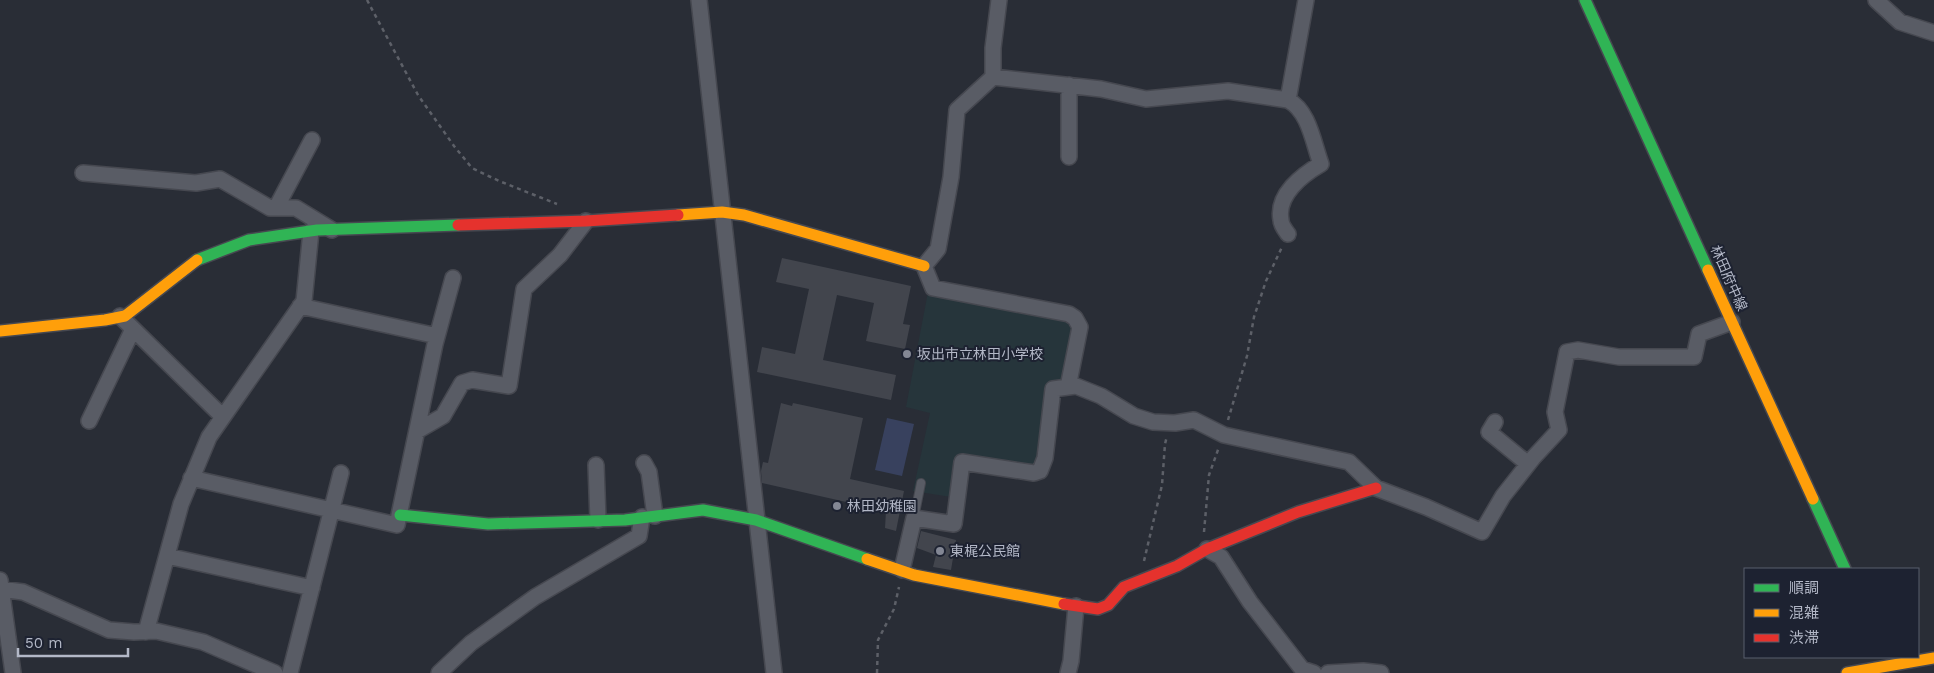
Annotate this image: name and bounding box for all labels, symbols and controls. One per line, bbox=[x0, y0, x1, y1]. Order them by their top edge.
street label: 林田府中線 bbox=[1707, 243, 1751, 313]
place label: 坂出市立林田小学校 bbox=[917, 346, 1043, 362]
marker: 坂出市立林田小学校 bbox=[901, 348, 913, 360]
place label: 林田幼稚園 bbox=[847, 498, 917, 514]
marker: 林田幼稚園 bbox=[831, 500, 843, 512]
place label: 東梶公民館 bbox=[950, 543, 1020, 559]
marker: 東梶公民館 bbox=[934, 545, 946, 557]
legend bbox=[1744, 568, 1919, 658]
text: 順調 bbox=[1789, 579, 1819, 597]
text: 混雑 bbox=[1789, 604, 1819, 622]
scale bar bbox=[18, 626, 128, 658]
text: 渋滞 bbox=[1789, 629, 1819, 647]
text: 50 m bbox=[25, 634, 62, 652]

